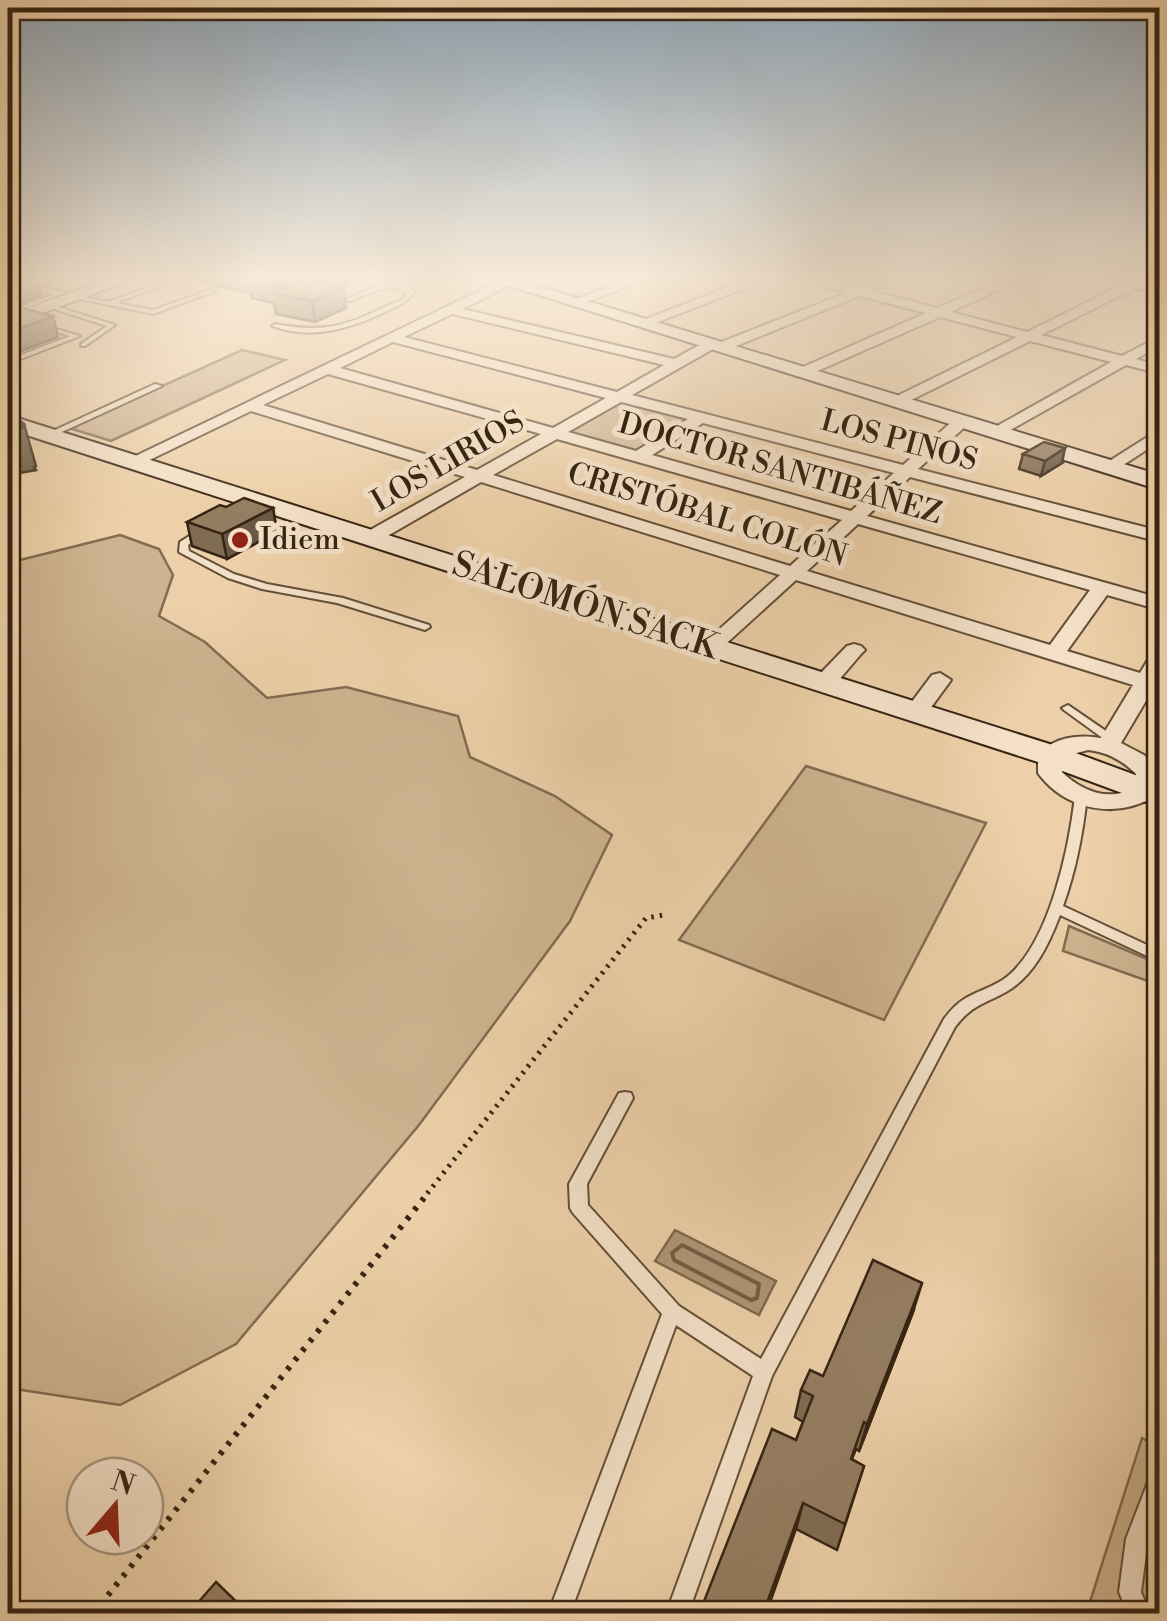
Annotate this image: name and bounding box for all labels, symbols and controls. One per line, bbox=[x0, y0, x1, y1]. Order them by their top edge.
street label: LOS PINOS bbox=[816, 402, 982, 480]
street label: LOS LIRIOS bbox=[365, 403, 531, 521]
street label: DOCTOR SANTIBÁÑEZ bbox=[614, 403, 947, 533]
street label: CRISTÓBAL COLÓN bbox=[563, 453, 852, 576]
place label: Idiem bbox=[260, 521, 340, 559]
marker: Idiem bbox=[229, 529, 251, 551]
street label: SALOMÓN SACK bbox=[447, 541, 726, 670]
north arrow bbox=[65, 1456, 165, 1556]
text: N bbox=[106, 1464, 139, 1504]

